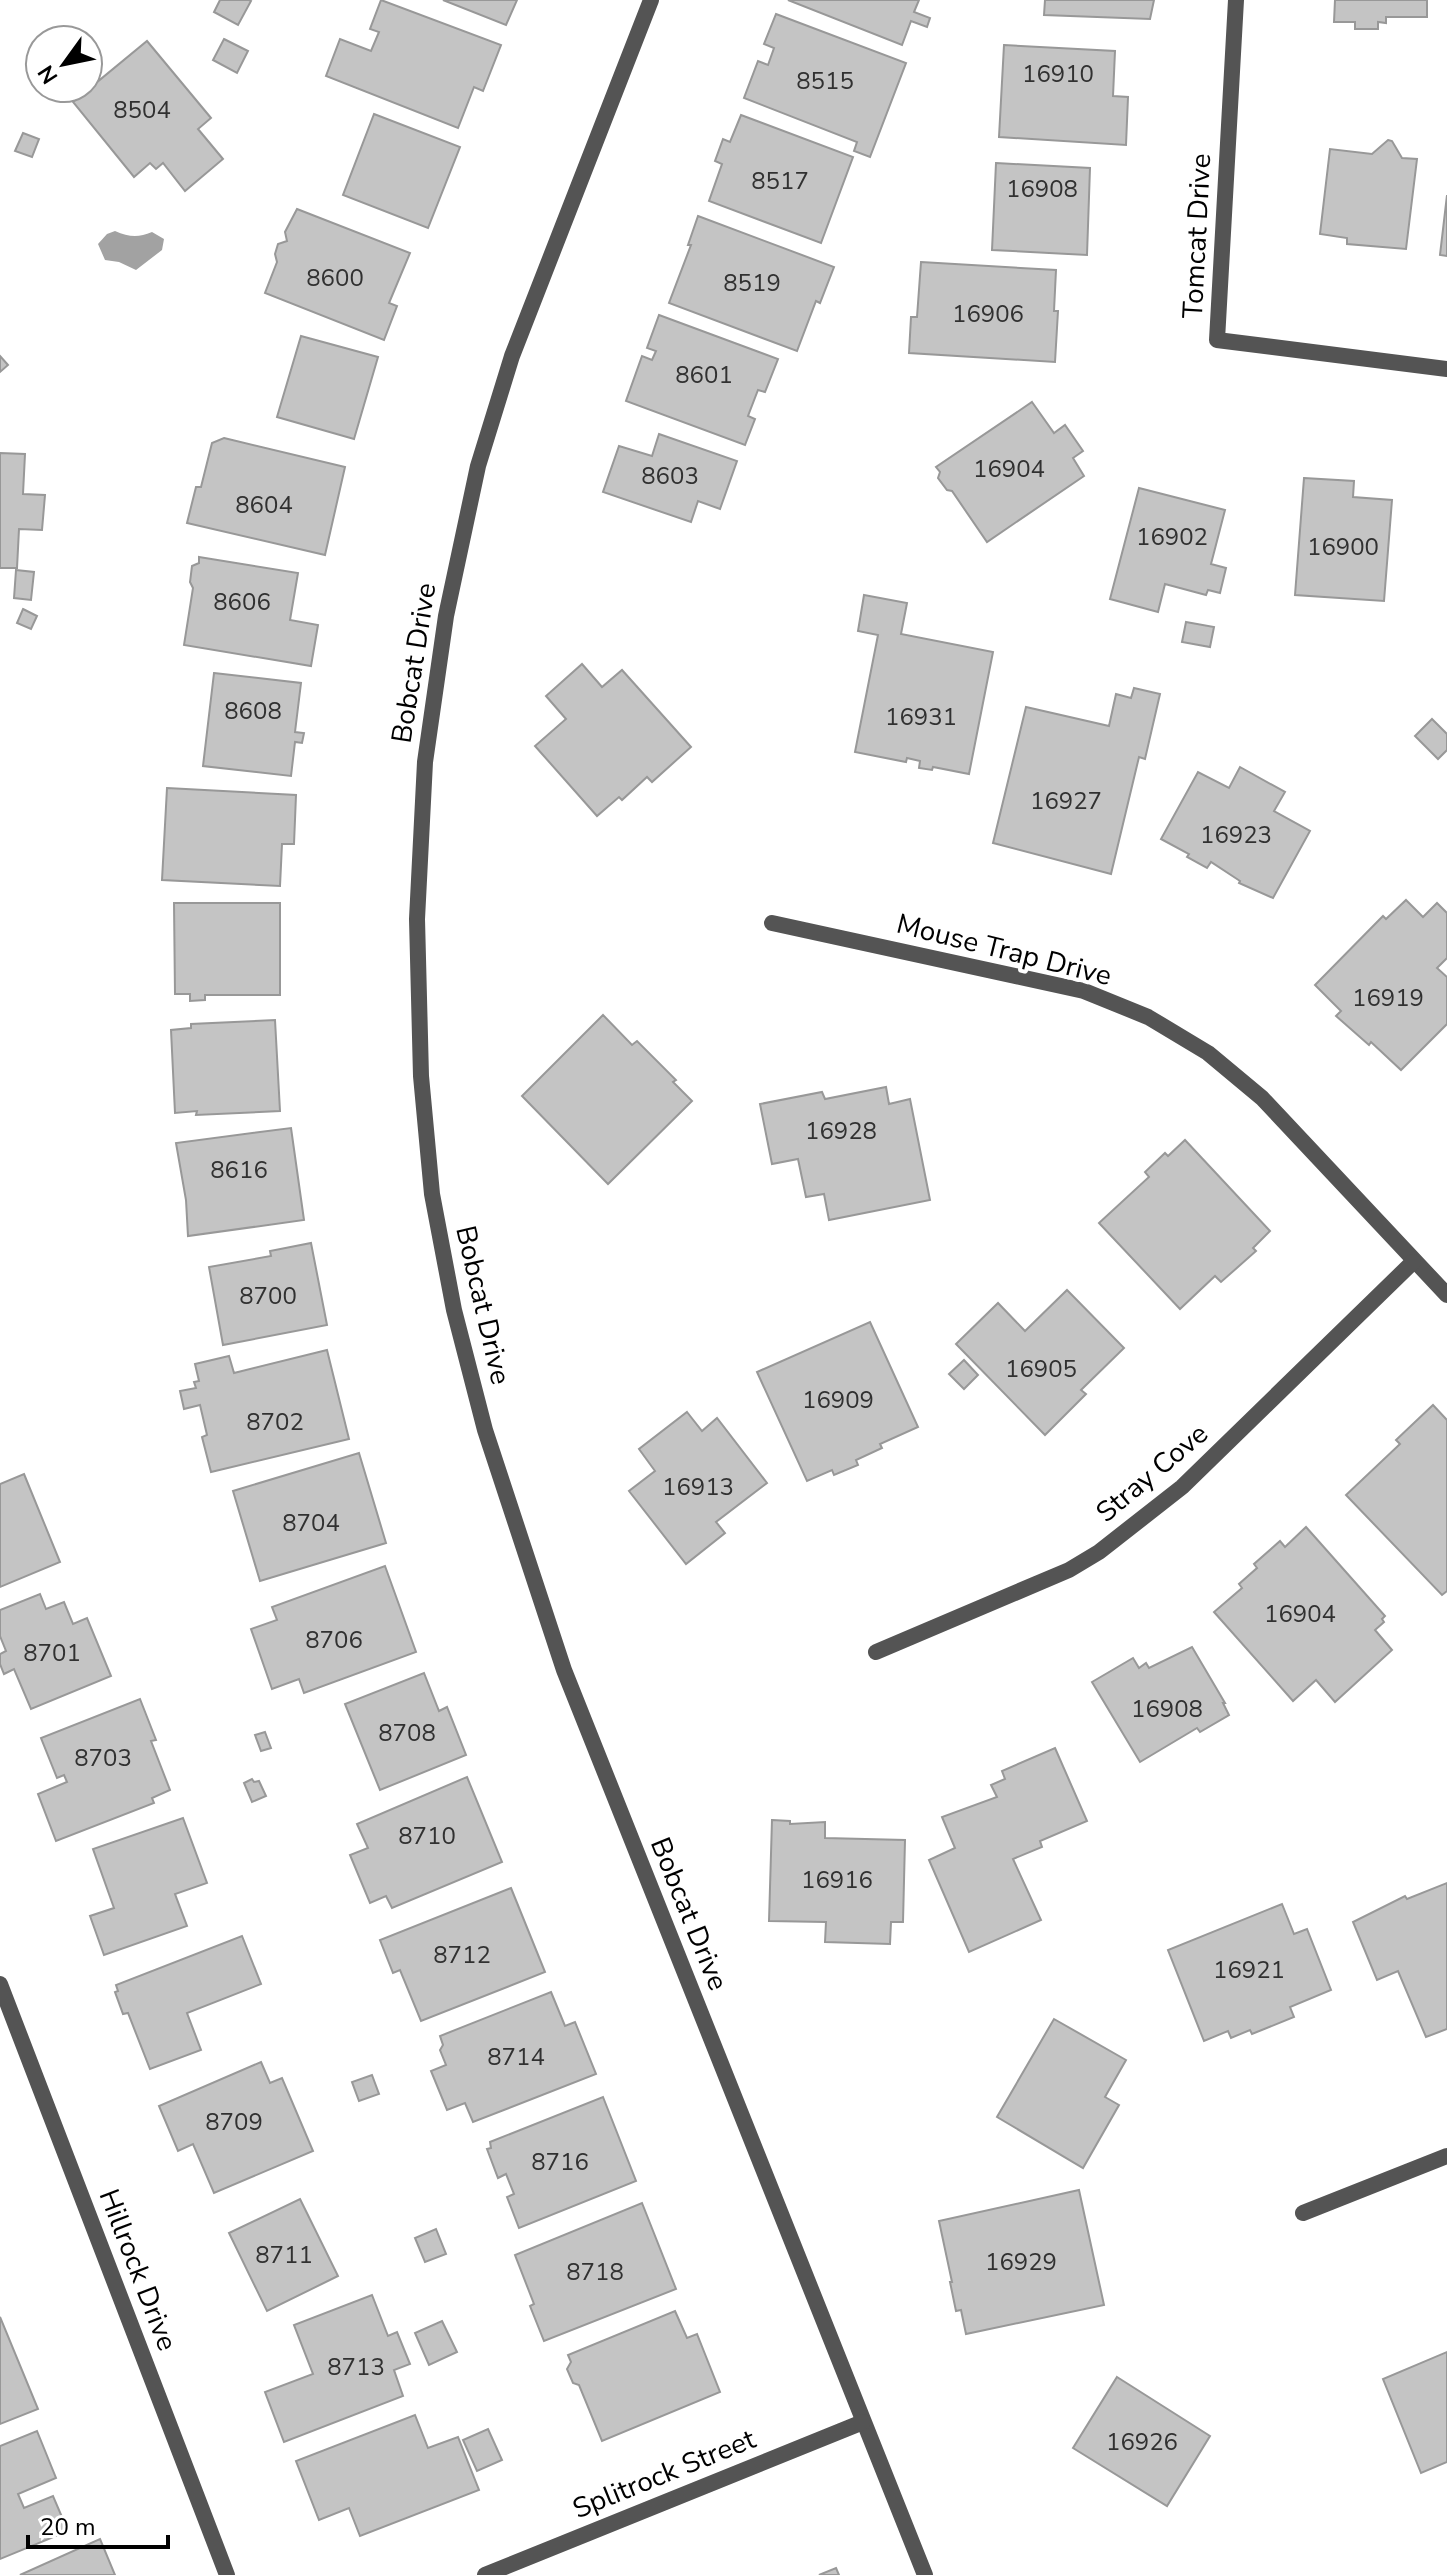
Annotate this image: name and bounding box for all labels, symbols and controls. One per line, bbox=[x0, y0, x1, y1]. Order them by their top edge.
north arrow bbox=[24, 24, 104, 104]
house number: 16910 bbox=[1022, 58, 1094, 90]
text: N bbox=[31, 59, 65, 89]
house number: 8515 bbox=[796, 65, 854, 97]
house number: 8504 bbox=[113, 94, 171, 126]
street label: Tomcat Drive bbox=[1174, 152, 1220, 320]
house number: 8517 bbox=[751, 165, 809, 197]
house number: 16908 bbox=[1006, 173, 1078, 205]
house number: 8600 bbox=[306, 262, 364, 294]
house number: 8519 bbox=[723, 267, 781, 299]
house number: 16906 bbox=[952, 298, 1024, 330]
house number: 8601 bbox=[675, 359, 733, 391]
house number: 16904 bbox=[973, 453, 1045, 485]
house number: 8603 bbox=[641, 460, 699, 492]
house number: 8604 bbox=[235, 489, 293, 521]
house number: 16902 bbox=[1136, 521, 1208, 553]
house number: 16900 bbox=[1307, 531, 1379, 563]
street label: Bobcat Drive bbox=[383, 580, 445, 746]
house number: 8606 bbox=[213, 586, 271, 618]
house number: 8608 bbox=[224, 695, 282, 727]
house number: 16931 bbox=[885, 701, 957, 733]
house number: 16927 bbox=[1030, 785, 1102, 817]
house number: 16923 bbox=[1200, 819, 1272, 851]
street label: Mouse Trap Drive bbox=[893, 905, 1115, 995]
house number: 16919 bbox=[1352, 982, 1424, 1014]
house number: 16928 bbox=[805, 1115, 877, 1147]
house number: 8616 bbox=[210, 1154, 268, 1186]
street label: Bobcat Drive bbox=[446, 1222, 520, 1388]
house number: 8700 bbox=[239, 1280, 297, 1312]
house number: 16905 bbox=[1005, 1353, 1077, 1385]
house number: 16909 bbox=[802, 1384, 874, 1416]
house number: 8702 bbox=[246, 1406, 304, 1438]
street label: Stray Cove bbox=[1088, 1415, 1216, 1531]
house number: 16913 bbox=[662, 1471, 734, 1503]
house number: 8704 bbox=[282, 1507, 340, 1539]
house number: 16904 bbox=[1264, 1598, 1336, 1630]
house number: 8706 bbox=[305, 1624, 363, 1656]
house number: 8701 bbox=[23, 1637, 81, 1669]
house number: 16908 bbox=[1131, 1693, 1203, 1725]
house number: 8708 bbox=[378, 1717, 436, 1749]
house number: 8703 bbox=[74, 1742, 132, 1774]
house number: 8710 bbox=[398, 1820, 456, 1852]
street label: Bobcat Drive bbox=[641, 1832, 737, 1996]
house number: 16916 bbox=[801, 1864, 873, 1896]
house number: 8712 bbox=[433, 1939, 491, 1971]
house number: 16921 bbox=[1213, 1954, 1285, 1986]
house number: 8714 bbox=[487, 2041, 545, 2073]
house number: 8709 bbox=[205, 2106, 263, 2138]
house number: 8716 bbox=[531, 2146, 589, 2178]
street label: Hillrock Drive bbox=[90, 2184, 186, 2356]
house number: 8711 bbox=[255, 2239, 313, 2271]
house number: 16929 bbox=[985, 2246, 1057, 2278]
house number: 8718 bbox=[566, 2256, 624, 2288]
house number: 8713 bbox=[327, 2351, 385, 2383]
street label: Splitrock Street bbox=[567, 2420, 761, 2528]
house number: 16926 bbox=[1106, 2426, 1178, 2458]
scale bar bbox=[28, 2499, 168, 2549]
text: 20 m bbox=[40, 2511, 96, 2543]

